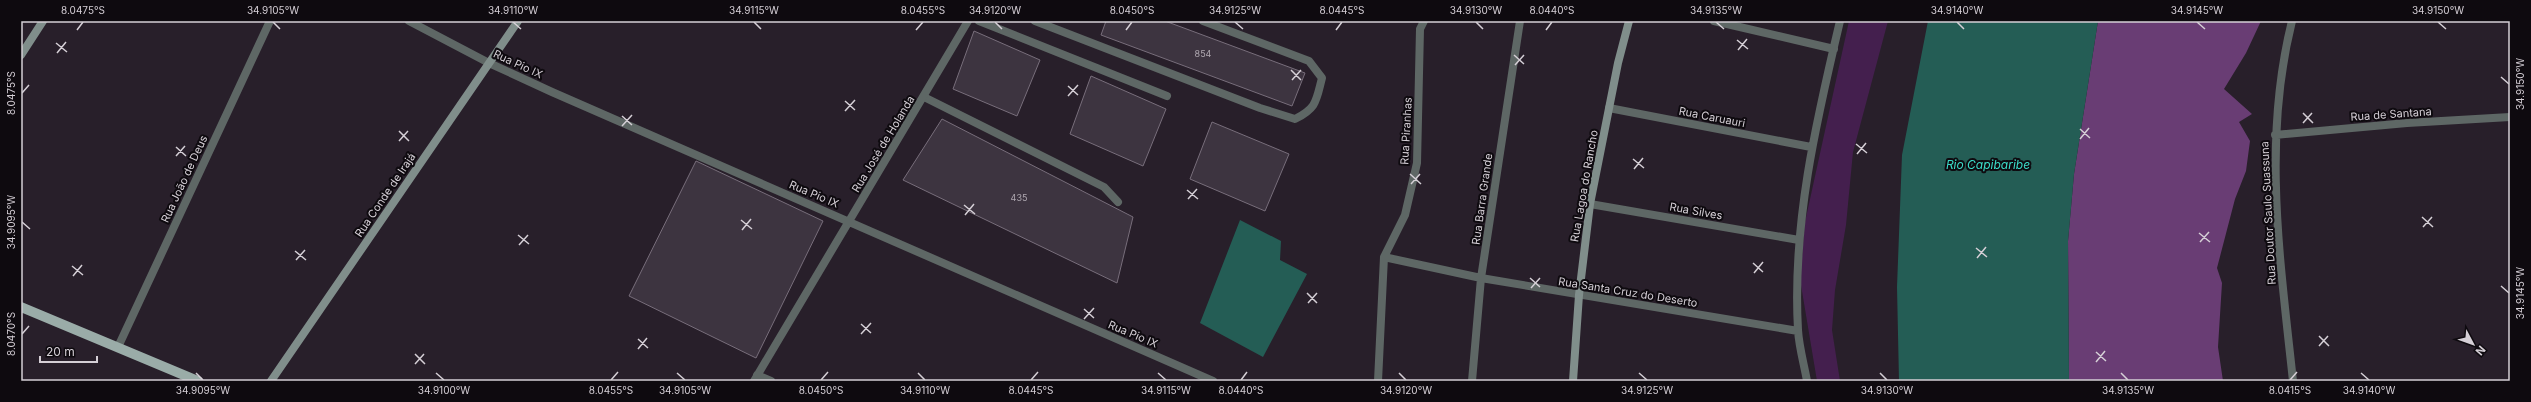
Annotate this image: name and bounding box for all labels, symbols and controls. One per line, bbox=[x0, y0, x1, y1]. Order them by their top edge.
text: 8.0475°S bbox=[61, 4, 105, 16]
text: 34.9105°W bbox=[247, 4, 299, 16]
text: 34.9110°W bbox=[488, 4, 538, 16]
text: 34.9115°W bbox=[729, 4, 779, 16]
text: 8.0455°S bbox=[901, 4, 945, 16]
text: 34.9120°W bbox=[969, 4, 1021, 16]
text: 8.0450°S bbox=[1110, 4, 1154, 16]
text: 34.9125°W bbox=[1209, 4, 1261, 16]
text: 8.0445°S bbox=[1320, 4, 1364, 16]
text: 34.9130°W bbox=[1450, 4, 1502, 16]
text: 8.0440°S bbox=[1529, 4, 1575, 16]
text: 34.9135°W bbox=[1690, 4, 1742, 16]
text: 34.9140°W bbox=[1931, 4, 1983, 16]
text: 34.9145°W bbox=[2171, 4, 2223, 16]
text: 34.9150°W bbox=[2412, 4, 2464, 16]
street label: Rua Pio IX bbox=[491, 47, 545, 82]
house number: 854 bbox=[1195, 48, 1212, 59]
text: 34.9150°W bbox=[2514, 58, 2526, 110]
text: 8.0475°S bbox=[5, 71, 17, 115]
street label: Rua José de Holanda bbox=[849, 93, 917, 195]
street label: Rua Piranhas bbox=[1397, 97, 1415, 165]
street label: Rua Caruauri bbox=[1678, 104, 1746, 130]
street label: Rua de Santana bbox=[2350, 104, 2432, 124]
street label: Rua Lagoa do Rancho bbox=[1567, 129, 1601, 243]
street label: Rua João de Deus bbox=[158, 133, 210, 225]
street label: Rua Doutor Saulo Suassuna bbox=[2257, 141, 2279, 285]
street label: Rua Conde de Irajá bbox=[352, 150, 418, 240]
street label: Rua Barra Grande bbox=[1469, 152, 1495, 246]
water label: Rio Capibaribe bbox=[1946, 157, 2030, 172]
street label: Rua Pio IX bbox=[787, 177, 841, 211]
house number: 435 bbox=[1011, 192, 1027, 203]
text: 34.9095°W bbox=[5, 195, 17, 249]
street label: Rua Silves bbox=[1668, 199, 1724, 223]
text: 34.9145°W bbox=[2514, 267, 2526, 319]
street label: Rua Santa Cruz do Deserto bbox=[1557, 274, 1699, 310]
text: 8.0470°S bbox=[5, 312, 17, 356]
street label: Rua Pio IX bbox=[1106, 317, 1160, 351]
north arrow bbox=[2453, 324, 2493, 364]
scale bar bbox=[40, 338, 97, 364]
text: N bbox=[2473, 343, 2489, 358]
text: 20 m bbox=[46, 344, 75, 359]
text: 34.9095°W bbox=[176, 384, 230, 396]
text: 34.9100°W bbox=[418, 384, 470, 396]
text: 8.0455°S bbox=[589, 384, 633, 396]
text: 34.9105°W bbox=[659, 384, 711, 396]
text: 8.0450°S bbox=[799, 384, 843, 396]
text: 34.9110°W bbox=[900, 384, 950, 396]
text: 8.0445°S bbox=[1009, 384, 1053, 396]
text: 34.9115°W bbox=[1141, 384, 1191, 396]
text: 8.0440°S bbox=[1218, 384, 1264, 396]
text: 34.9120°W bbox=[1380, 384, 1432, 396]
text: 34.9125°W bbox=[1621, 384, 1673, 396]
text: 34.9130°W bbox=[1861, 384, 1913, 396]
text: 34.9135°W bbox=[2102, 384, 2154, 396]
text: 8.0415°S bbox=[2269, 384, 2311, 396]
text: 34.9140°W bbox=[2343, 384, 2395, 396]

